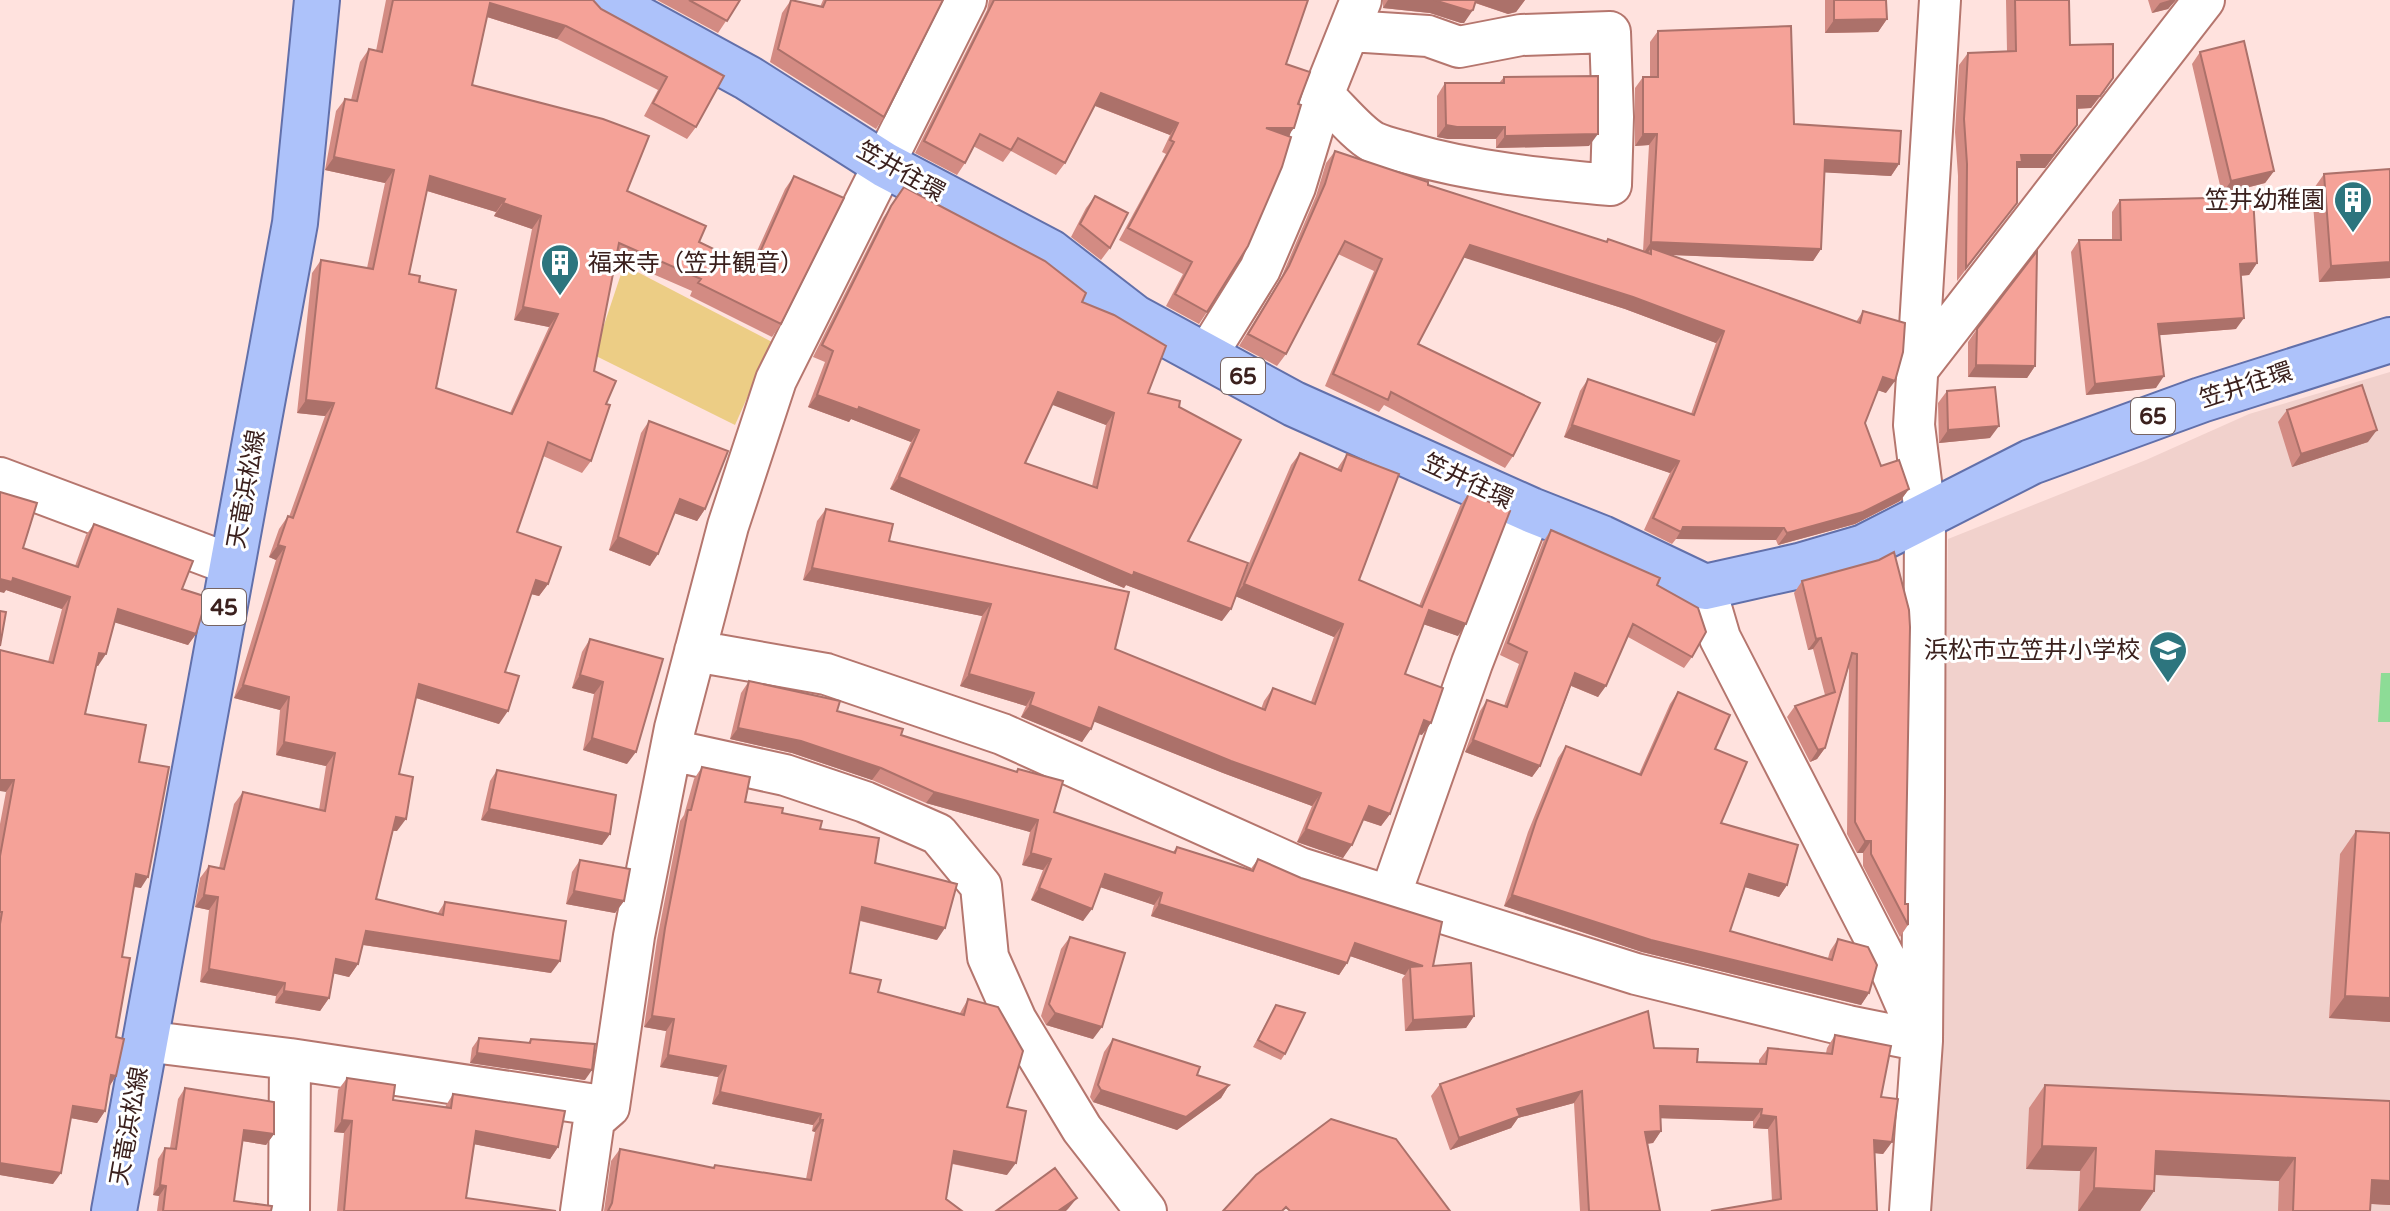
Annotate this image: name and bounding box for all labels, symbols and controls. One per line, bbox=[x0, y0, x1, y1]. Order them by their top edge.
street label: 笠井往環 bbox=[852, 135, 950, 207]
building icon: 笠井幼稚園 bbox=[2332, 179, 2374, 234]
place label: 笠井幼稚園 bbox=[2205, 186, 2325, 215]
building icon: 福来寺（笠井観音） bbox=[539, 242, 581, 297]
place label: 福来寺（笠井観音） bbox=[588, 249, 804, 278]
street label: 笠井往環 bbox=[2196, 357, 2296, 414]
road number: 65 bbox=[1221, 358, 1265, 394]
road number: 65 bbox=[2131, 398, 2175, 434]
street label: 天竜浜松線 bbox=[222, 427, 271, 551]
street label: 笠井往環 bbox=[1418, 448, 1517, 515]
road number: 45 bbox=[202, 589, 246, 625]
school or university icon: 浜松市立笠井小学校 bbox=[2147, 629, 2189, 684]
place label: 浜松市立笠井小学校 bbox=[1924, 636, 2140, 665]
street label: 天竜浜松線 bbox=[105, 1064, 154, 1188]

